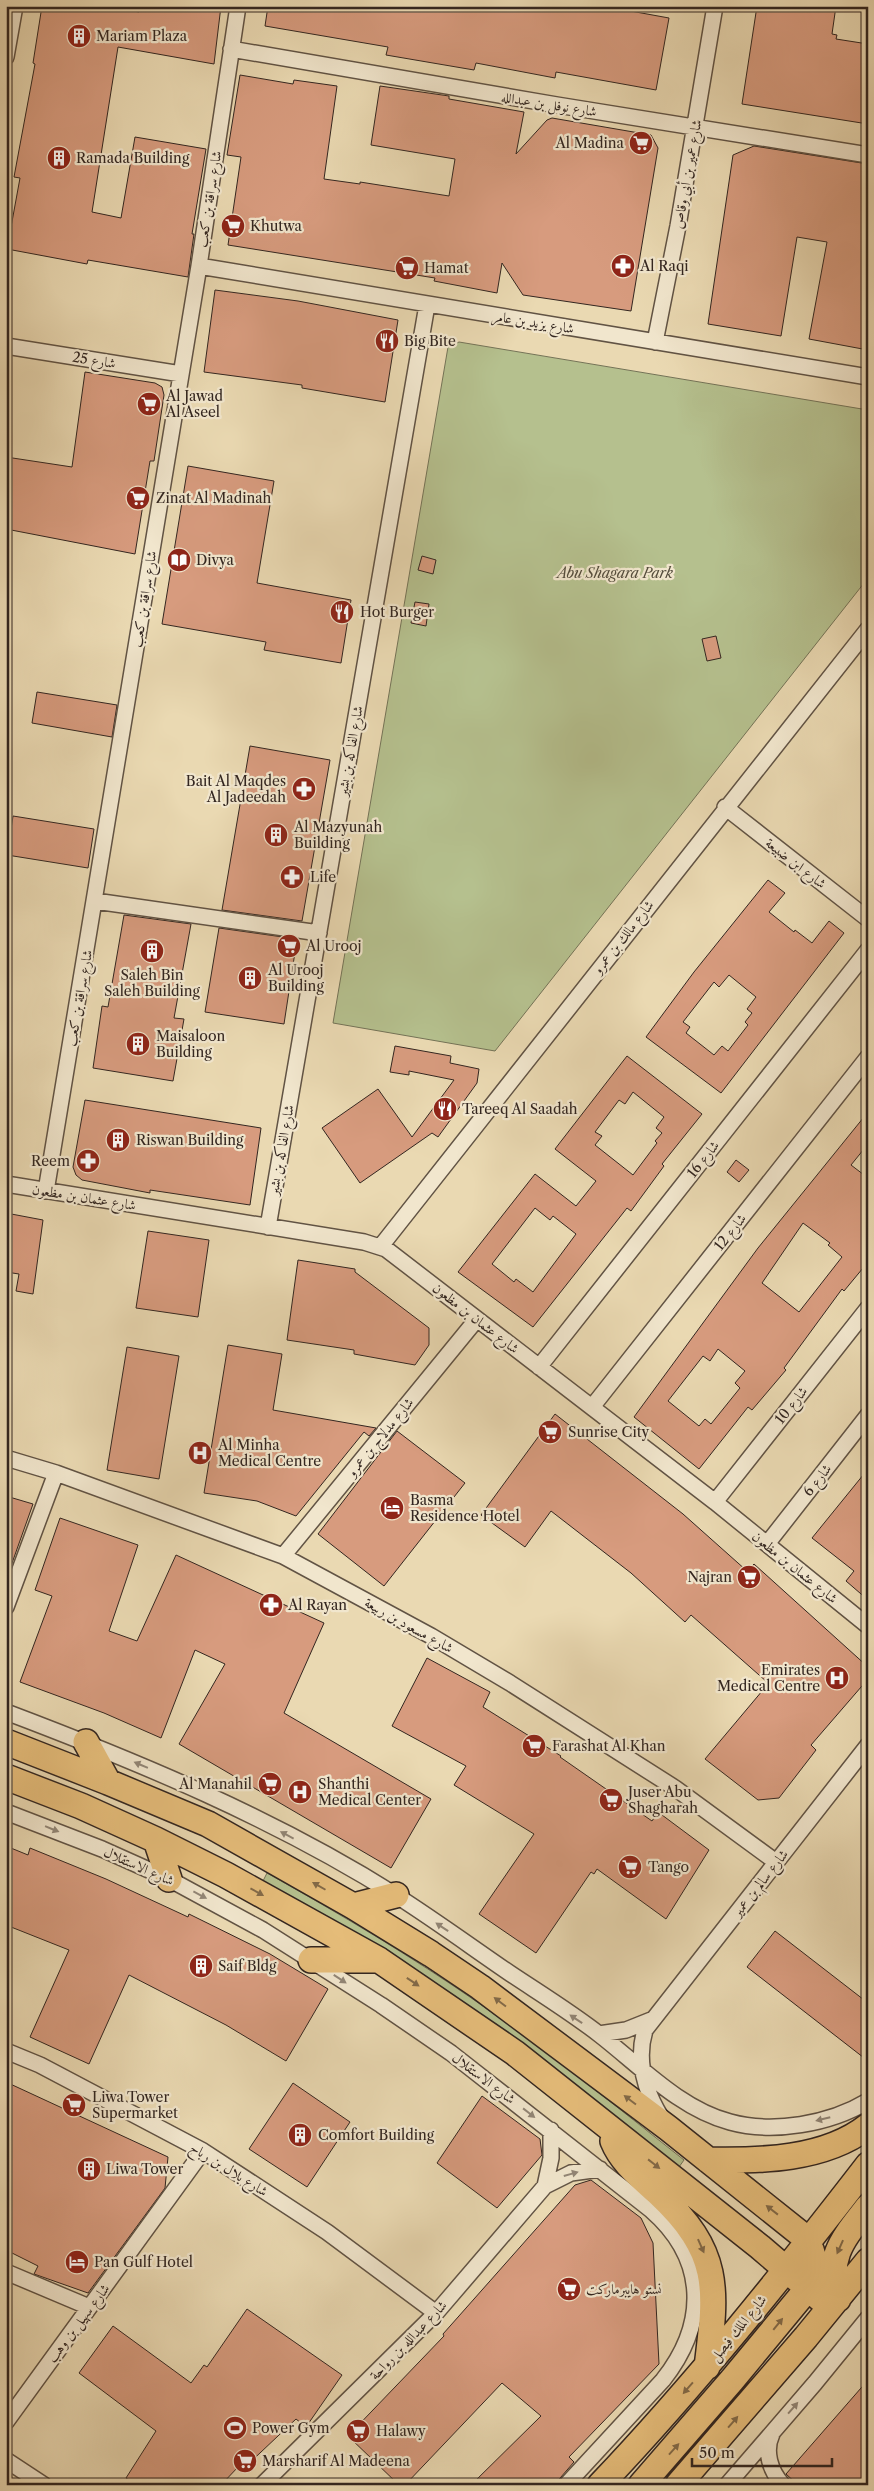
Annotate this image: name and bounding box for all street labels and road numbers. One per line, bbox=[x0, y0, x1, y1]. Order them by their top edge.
street label: شارع نوفل بن عبدالله bbox=[499, 88, 598, 123]
street label: شارع عمير بن أبي وقاص bbox=[668, 118, 708, 231]
street label: شارع سراقة بن كعب bbox=[192, 149, 229, 249]
street label: شارع يزيد بن عامر bbox=[490, 307, 575, 340]
street label: شارع 25 bbox=[71, 348, 117, 375]
street label: شارع سراقة بن كعب bbox=[127, 549, 164, 649]
street label: شارع الفاكه بن بشير bbox=[333, 704, 370, 800]
street label: شارع ابن ضبيعة bbox=[760, 834, 830, 895]
street label: شارع مالك بن عمرو bbox=[587, 896, 660, 981]
street label: شارع سراقة بن كعب bbox=[62, 948, 99, 1048]
street label: شارع الفاكه بن بشير bbox=[264, 1103, 301, 1199]
street label: شارع 16 bbox=[683, 1137, 725, 1183]
street label: شارع عثمان بن مظعون bbox=[30, 1180, 137, 1217]
street label: شارع 12 bbox=[710, 1210, 752, 1256]
street label: شارع عثمان بن مظعون bbox=[427, 1279, 523, 1360]
street label: شارع 10 bbox=[771, 1383, 814, 1429]
street label: شارع مدلاج بن عمرو bbox=[341, 1394, 421, 1484]
street label: شارع 6 bbox=[799, 1460, 838, 1502]
street label: شارع عثمان بن مظعون bbox=[747, 1527, 841, 1609]
street label: شارع مسعود بن ربيعة bbox=[360, 1593, 457, 1659]
street label: شارع الاستقلال bbox=[100, 1843, 177, 1892]
street label: شارع سالم بن عمير bbox=[727, 1846, 795, 1924]
street label: شارع الاستقلال bbox=[447, 2048, 519, 2110]
street label: شارع بلال بن رباح bbox=[185, 2138, 271, 2204]
street label: شارع سهيل بن وهب bbox=[43, 2280, 116, 2368]
street label: شارع الملك فيصل bbox=[706, 2291, 773, 2367]
street label: شارع عبدالله بن رواحة bbox=[365, 2296, 453, 2386]

